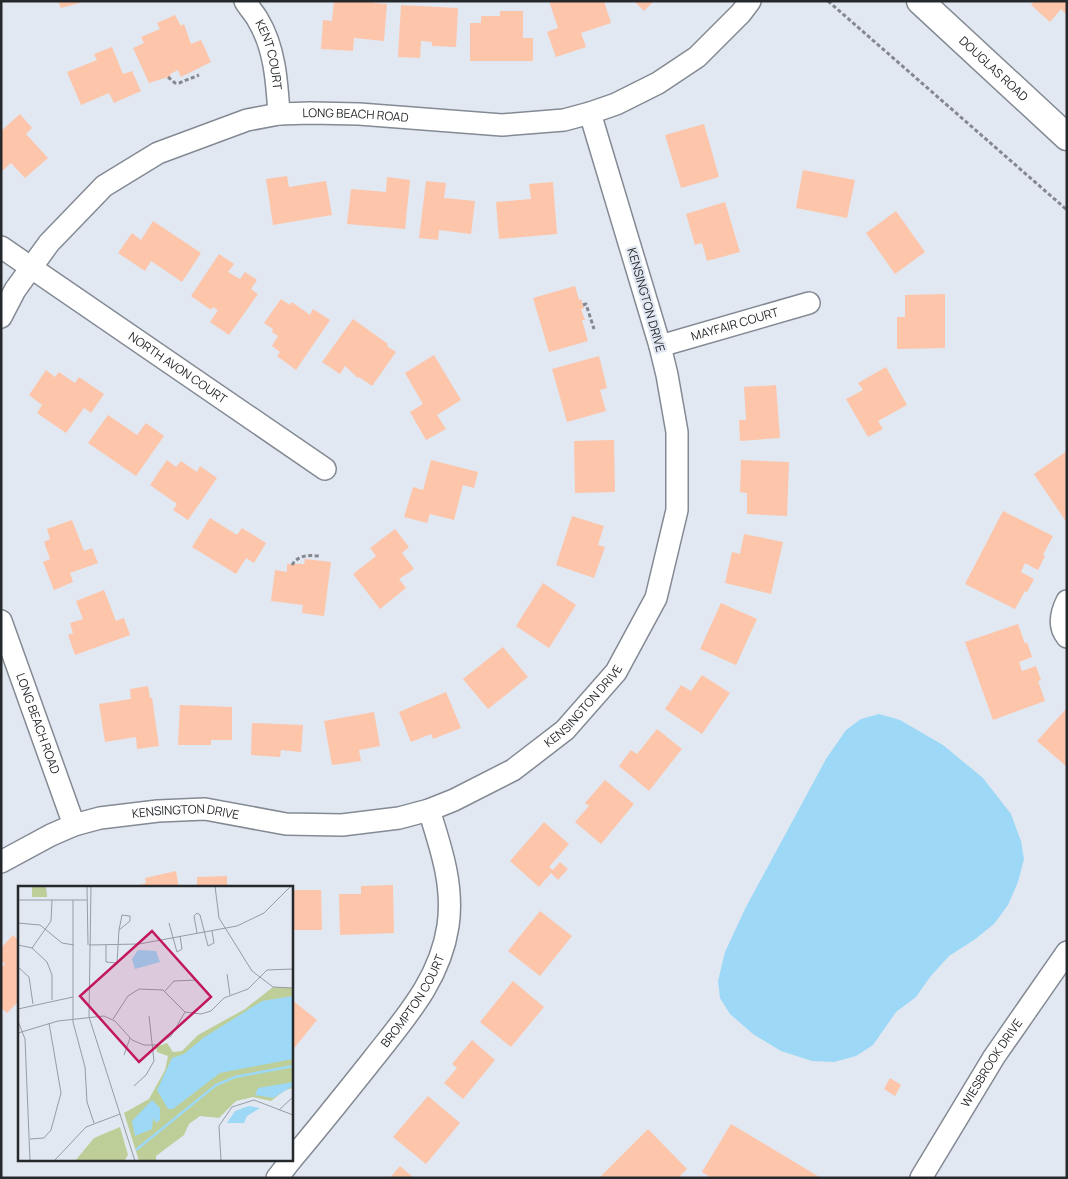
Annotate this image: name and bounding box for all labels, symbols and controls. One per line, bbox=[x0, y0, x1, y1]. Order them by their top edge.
street label: KENT COURT bbox=[252, 17, 286, 91]
street label: DOUGLAS ROAD bbox=[955, 32, 1032, 105]
street label: LONG BEACH ROAD bbox=[302, 104, 409, 126]
street label: KENSINGTON DRIVE bbox=[623, 246, 670, 354]
street label: MAYFAIR COURT bbox=[689, 303, 781, 345]
street label: NORTH AVON COURT bbox=[125, 328, 231, 408]
street label: KENSINGTON DRIVE bbox=[541, 662, 626, 751]
street label: LONG BEACH ROAD bbox=[12, 671, 64, 776]
street label: KENSINGTON DRIVE bbox=[131, 800, 241, 823]
inset map bbox=[18, 886, 292, 1162]
street label: BROMPTON COURT bbox=[376, 951, 449, 1051]
street label: WIESBROOK DRIVE bbox=[957, 1015, 1026, 1110]

